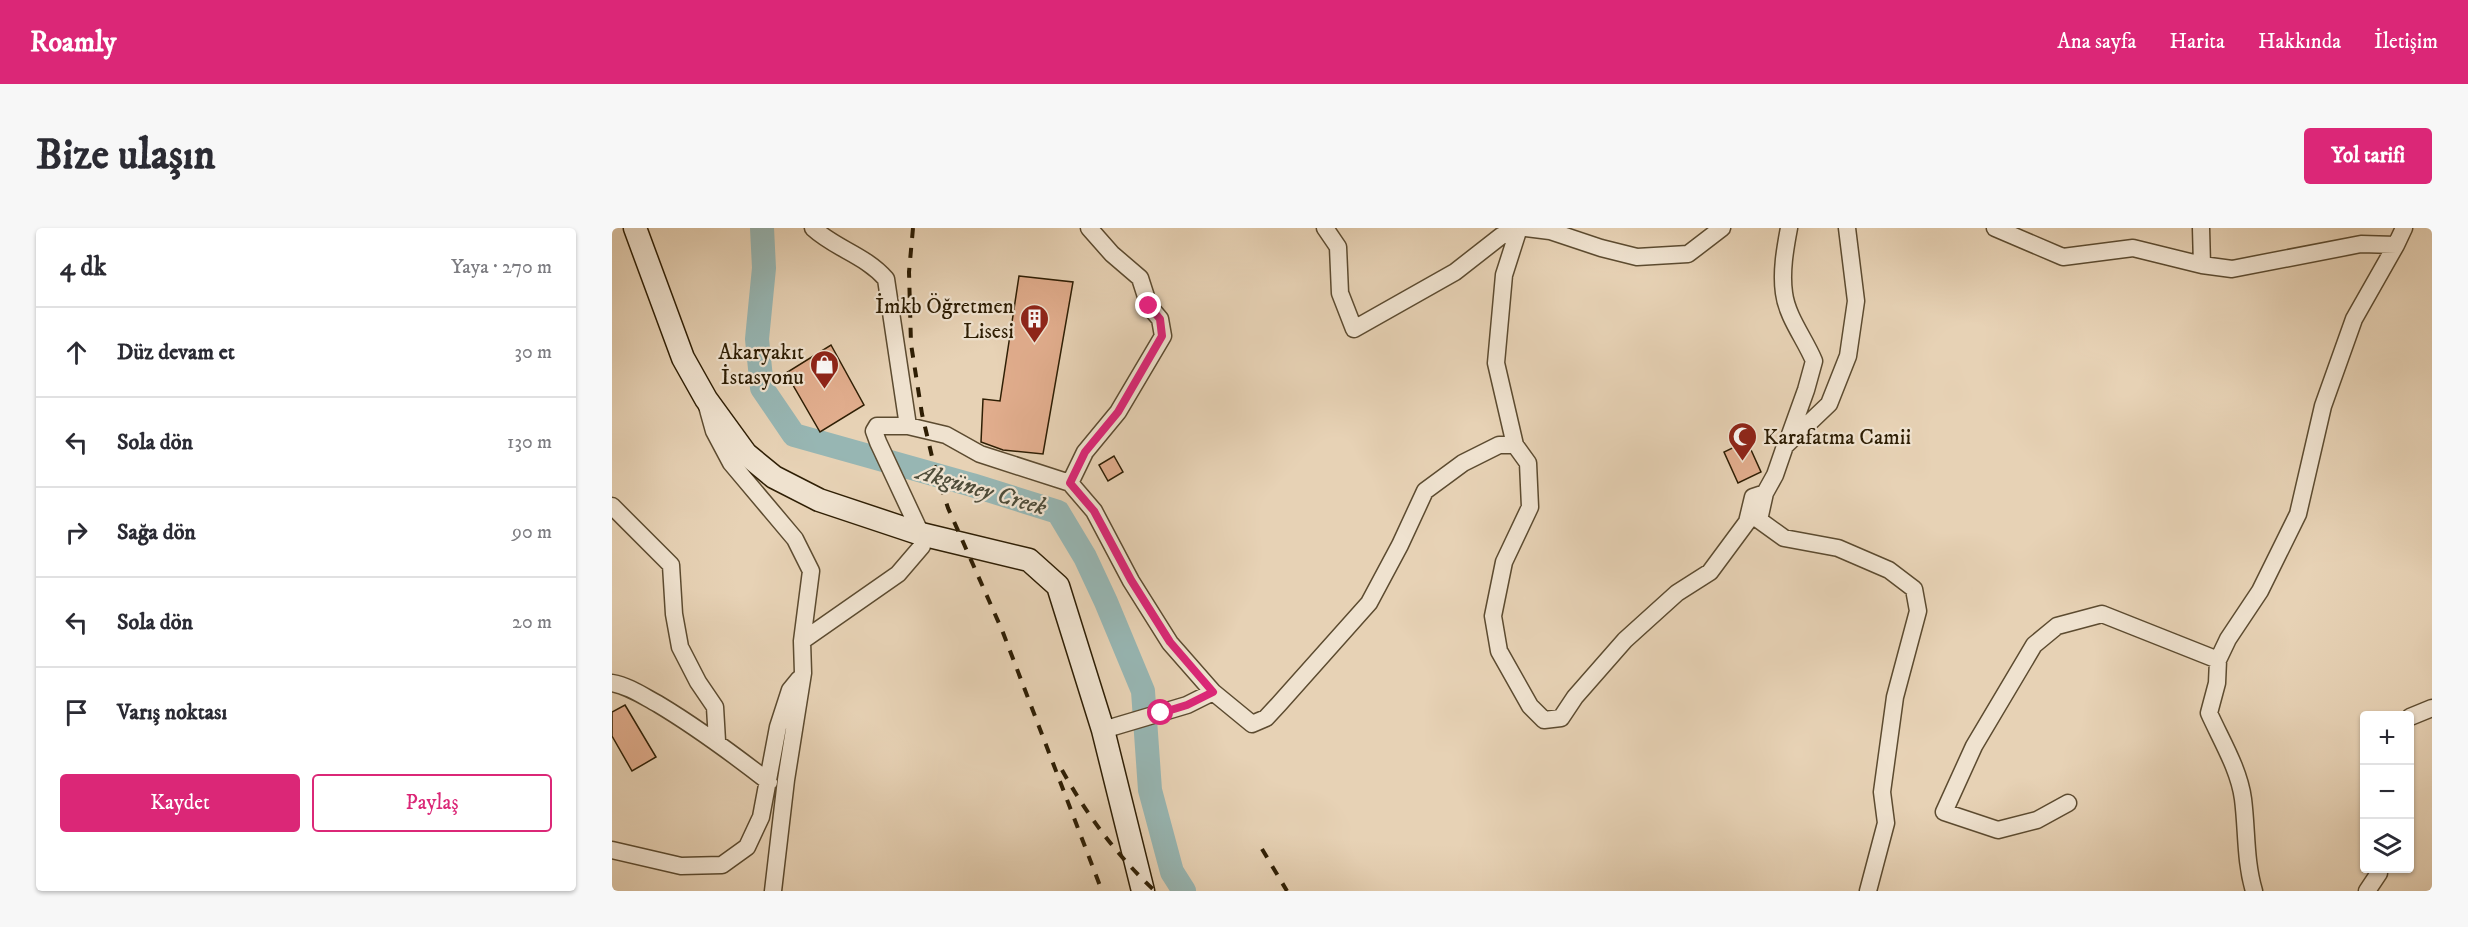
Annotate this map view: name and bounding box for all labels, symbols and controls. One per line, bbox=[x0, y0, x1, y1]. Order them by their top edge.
text: Roamly bbox=[30, 25, 116, 60]
text: Ana sayfa bbox=[2057, 29, 2137, 55]
text: Harita bbox=[2170, 29, 2225, 55]
text: Hakkında bbox=[2258, 29, 2341, 55]
text: İletişim bbox=[2374, 29, 2438, 55]
button: Yol tarifi bbox=[2304, 128, 2432, 184]
text: Bize ulaşın bbox=[36, 130, 216, 182]
text: 4 dk bbox=[60, 251, 106, 284]
text: Yaya · 270 m bbox=[451, 255, 552, 280]
route end bbox=[1135, 292, 1161, 318]
place label: İmkb Öğretmen Lisesi bbox=[875, 293, 1014, 345]
building icon: İmkb Öğretmen Lisesi bbox=[1019, 302, 1051, 344]
icon: ahead bbox=[60, 336, 93, 369]
text: Düz devam et bbox=[117, 339, 235, 366]
place label: Akaryakıt İstasyonu bbox=[718, 339, 804, 391]
text: 30 m bbox=[514, 340, 552, 365]
shop icon: Akaryakıt İstasyonu bbox=[809, 348, 841, 390]
mosque icon: Karafatma Camii bbox=[1726, 420, 1758, 462]
place label: Karafatma Camii bbox=[1763, 424, 1911, 451]
icon: left bbox=[60, 426, 93, 459]
text: Sola dön bbox=[117, 429, 193, 456]
text: 130 m bbox=[507, 430, 552, 455]
water label: Akgüney Creek bbox=[911, 456, 1050, 523]
icon: right bbox=[60, 516, 93, 549]
text: Sağa dön bbox=[117, 519, 196, 546]
text: 90 m bbox=[512, 520, 552, 545]
icon: left bbox=[60, 606, 93, 639]
text: Sola dön bbox=[117, 609, 193, 636]
text: 20 m bbox=[512, 610, 552, 635]
icon: arrive bbox=[60, 696, 93, 729]
text: Varış noktası bbox=[117, 699, 227, 726]
route start bbox=[1147, 699, 1173, 725]
map controls bbox=[2360, 711, 2414, 873]
button: + bbox=[2360, 711, 2414, 765]
button: − bbox=[2360, 765, 2414, 819]
button: Kaydet bbox=[60, 774, 300, 832]
button: Paylaş bbox=[312, 774, 552, 832]
button: layers bbox=[2360, 819, 2414, 873]

